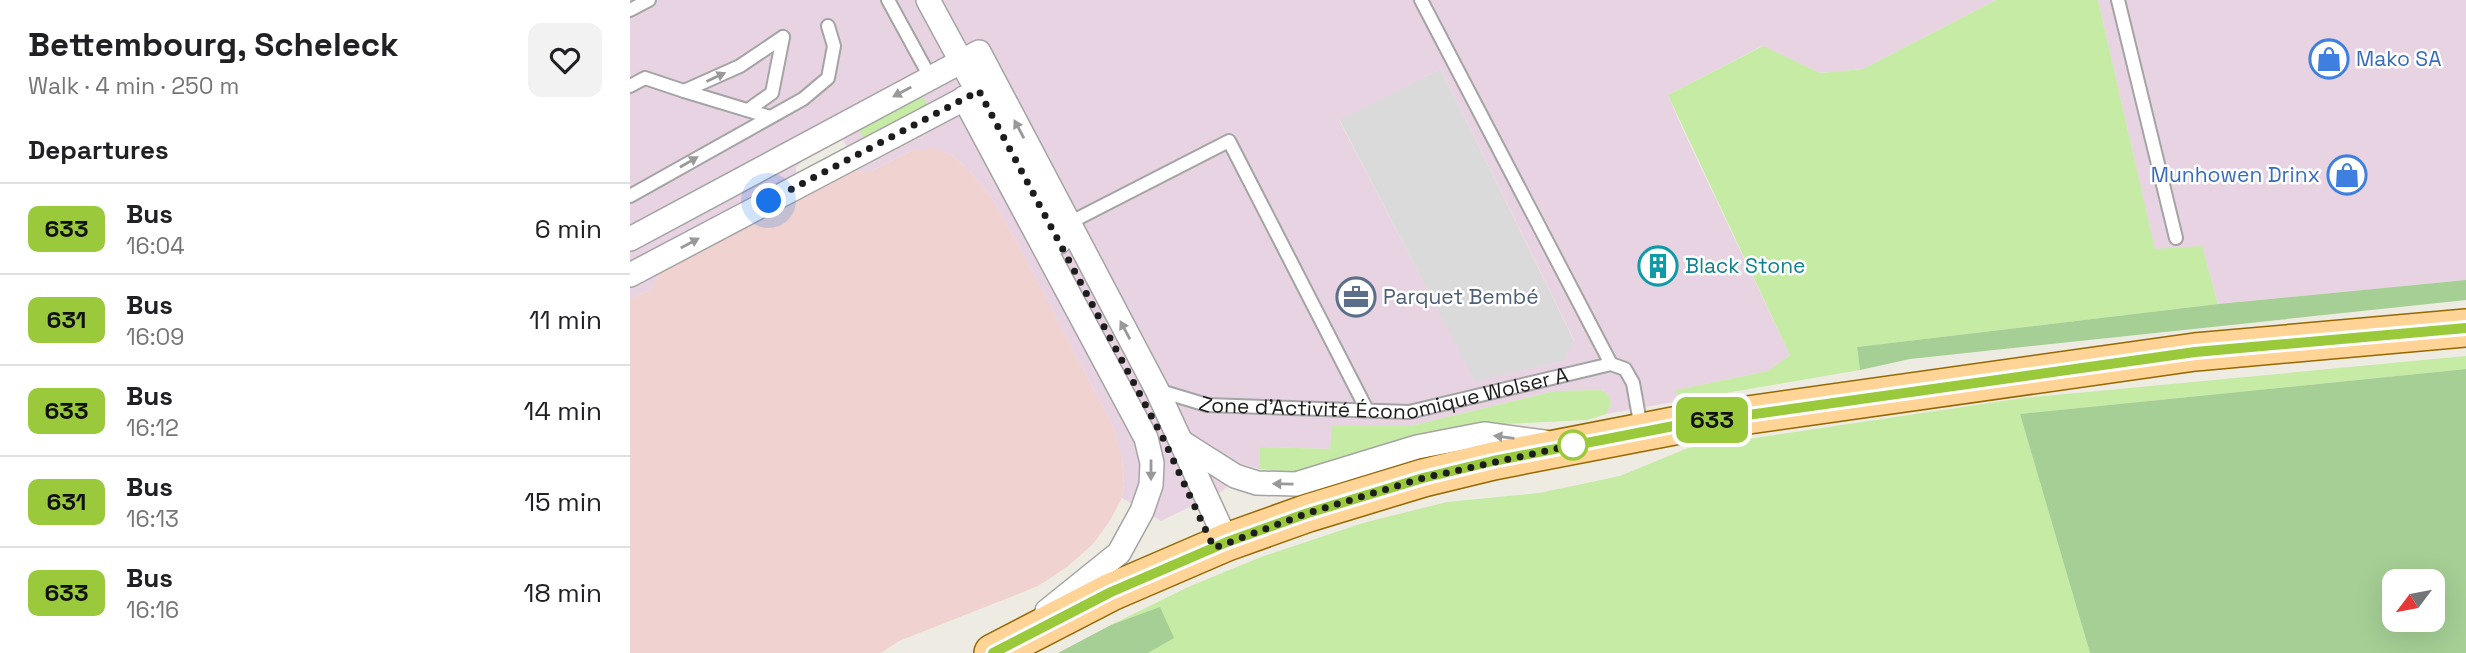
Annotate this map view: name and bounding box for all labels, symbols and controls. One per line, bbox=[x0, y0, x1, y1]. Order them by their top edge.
button: heart bbox=[528, 23, 602, 97]
text: Bettembourg, Scheleck bbox=[28, 24, 399, 66]
shop icon: Mako SA bbox=[2308, 38, 2350, 80]
place label: Mako SA bbox=[2356, 45, 2441, 72]
text: Walk · 4 min · 250 m bbox=[28, 71, 239, 101]
one-way arrow bbox=[706, 72, 726, 83]
one-way arrow bbox=[893, 86, 912, 98]
one-way arrow bbox=[1013, 119, 1025, 139]
text: Departures bbox=[28, 133, 169, 167]
shop icon: Munhowen Drinx bbox=[2326, 154, 2368, 196]
one-way arrow bbox=[680, 156, 699, 168]
place label: Munhowen Drinx bbox=[2151, 161, 2320, 188]
your location bbox=[751, 183, 786, 218]
text: Bus bbox=[126, 197, 173, 231]
text: 6 min bbox=[535, 212, 602, 246]
text: 633 bbox=[44, 213, 89, 244]
text: 16:04 bbox=[126, 231, 185, 261]
one-way arrow bbox=[681, 237, 701, 249]
building icon: Black Stone bbox=[1637, 245, 1679, 287]
place label: Black Stone bbox=[1685, 252, 1806, 279]
office icon: Parquet Bembé bbox=[1335, 276, 1377, 318]
place label: Parquet Bembé bbox=[1383, 283, 1539, 310]
text: Bus bbox=[126, 288, 173, 322]
text: 11 min bbox=[529, 303, 602, 337]
text: 631 bbox=[47, 304, 86, 335]
one-way arrow bbox=[1120, 320, 1131, 340]
text: 16:09 bbox=[126, 322, 184, 352]
street label: Zone d'Activité Économique Wolser A bbox=[1196, 361, 1571, 425]
text: Bus bbox=[126, 379, 173, 413]
text: 14 min bbox=[524, 394, 602, 428]
text: 633 bbox=[44, 395, 89, 426]
line badge: 633 bbox=[1672, 397, 1752, 443]
text: 633 bbox=[1690, 404, 1734, 435]
text: 16:12 bbox=[126, 413, 179, 443]
unlabelled marker bbox=[1558, 430, 1588, 460]
one-way arrow bbox=[1493, 431, 1515, 442]
one-way arrow bbox=[1145, 459, 1157, 481]
text: Bus bbox=[126, 470, 173, 504]
one-way arrow bbox=[1272, 478, 1294, 490]
text: 15 min bbox=[524, 485, 602, 519]
text: 631 bbox=[47, 486, 86, 517]
text: 16:13 bbox=[126, 504, 179, 534]
text: Bus bbox=[126, 561, 173, 595]
north arrow bbox=[2382, 569, 2445, 632]
map controls bbox=[2382, 569, 2445, 632]
text: 18 min bbox=[524, 576, 602, 610]
text: 633 bbox=[44, 577, 89, 608]
text: 16:16 bbox=[126, 595, 179, 625]

